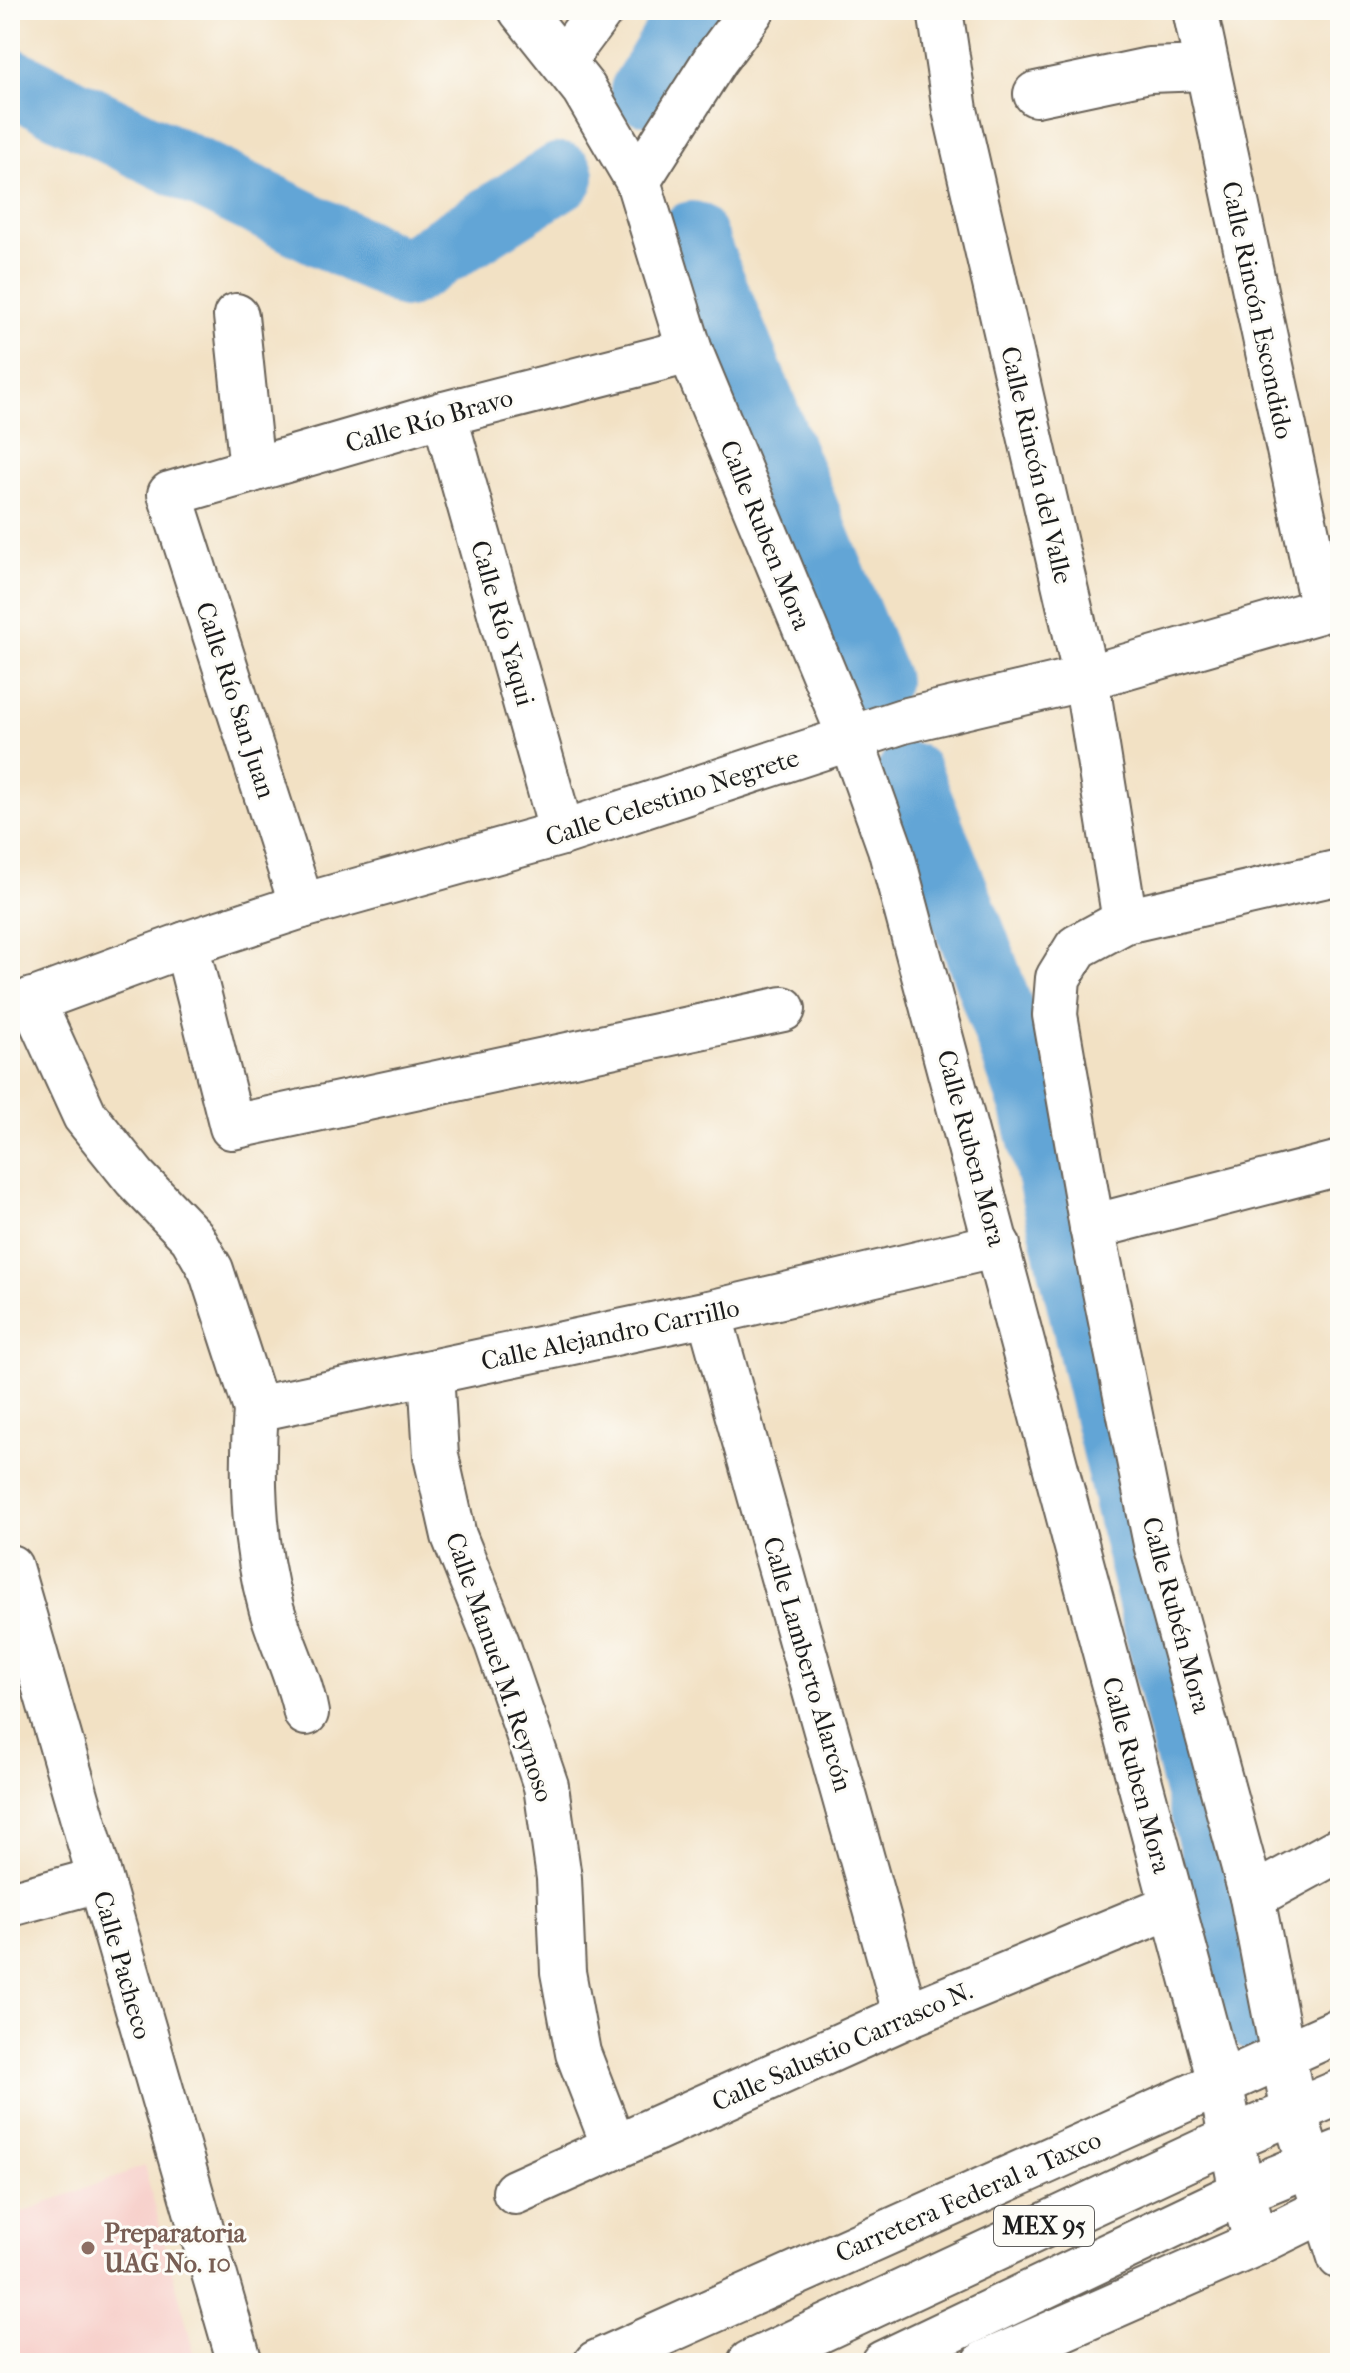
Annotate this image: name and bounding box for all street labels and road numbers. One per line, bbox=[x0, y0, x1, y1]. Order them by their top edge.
street label: Calle Rincón Escondido bbox=[1215, 178, 1300, 442]
street label: Calle Rincón del Valle bbox=[994, 343, 1079, 587]
street label: Calle Río Bravo bbox=[342, 382, 516, 459]
street label: Calle Ruben Mora bbox=[713, 436, 818, 635]
street label: Calle Río Yaqui bbox=[464, 537, 541, 710]
street label: Calle Río San Juan bbox=[189, 598, 282, 802]
street label: Calle Celestino Negrete bbox=[542, 742, 803, 853]
street label: Calle Ruben Mora bbox=[930, 1047, 1013, 1251]
street label: Calle Alejandro Carrillo bbox=[478, 1292, 742, 1377]
street label: Calle Rubén Mora bbox=[1135, 1514, 1218, 1718]
street label: Calle Manuel M. Reynoso bbox=[439, 1528, 560, 1806]
street label: Calle Lamberto Alarcón bbox=[756, 1533, 859, 1795]
street label: Calle Ruben Mora bbox=[1095, 1674, 1178, 1878]
street label: Calle Pacheco bbox=[87, 1887, 159, 2043]
street label: Calle Salustio Carrasco N. bbox=[707, 1975, 977, 2118]
street label: Carretera Federal a Taxco bbox=[831, 2124, 1106, 2269]
road number: MEX 95 bbox=[994, 2206, 1094, 2246]

